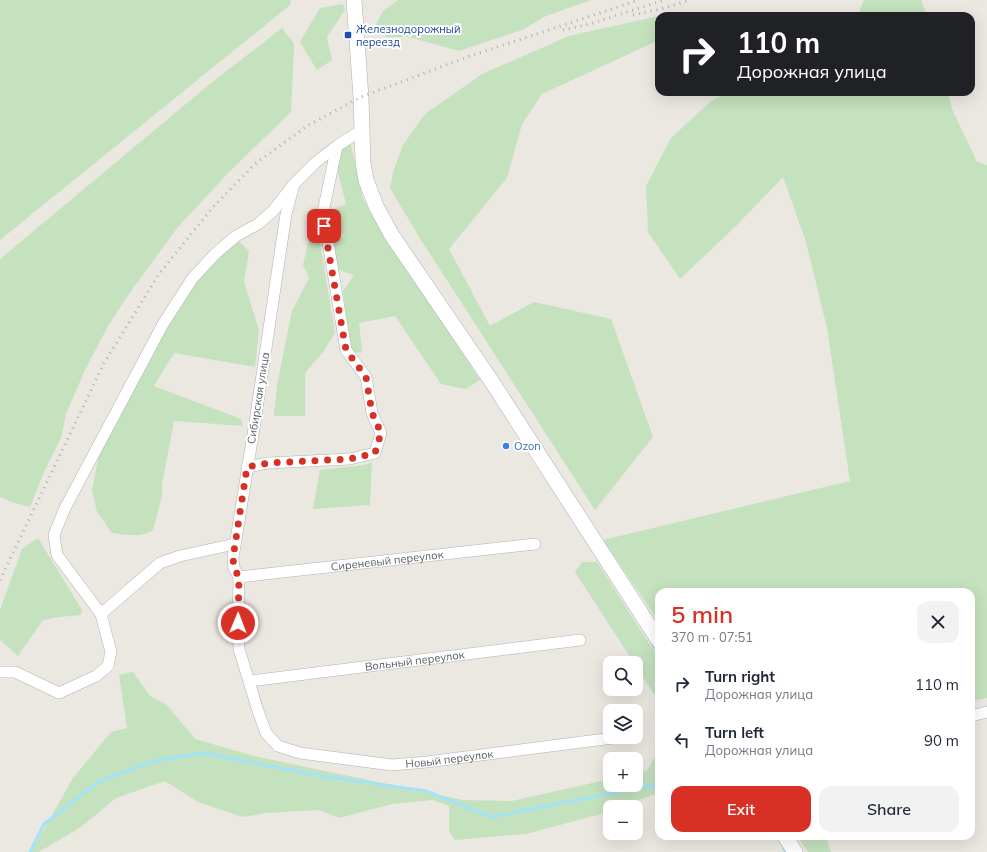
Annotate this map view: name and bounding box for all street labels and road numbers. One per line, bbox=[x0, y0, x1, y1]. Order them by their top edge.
street label: Сибирская улица bbox=[244, 351, 272, 445]
street label: Сиреневый переулок bbox=[330, 547, 444, 574]
street label: Вольный переулок bbox=[364, 647, 465, 674]
street label: Новый переулок bbox=[405, 747, 494, 771]

